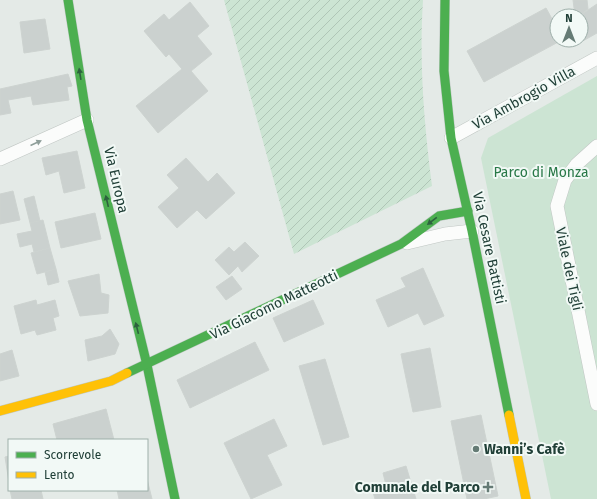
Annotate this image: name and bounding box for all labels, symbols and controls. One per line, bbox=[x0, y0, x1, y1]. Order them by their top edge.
north arrow bbox=[549, 8, 589, 48]
text: N bbox=[565, 12, 573, 25]
street label: Via Ambrogio Villa bbox=[470, 63, 578, 133]
one-way arrow bbox=[77, 68, 83, 80]
one-way arrow bbox=[30, 140, 41, 146]
street label: Via Europa bbox=[100, 145, 132, 215]
park label: Parco di Monza bbox=[493, 164, 589, 181]
street label: Via Cesare Battisti bbox=[469, 190, 509, 306]
one-way arrow bbox=[104, 195, 110, 207]
one-way arrow bbox=[426, 217, 437, 226]
street label: Viale dei Tigli bbox=[552, 226, 586, 312]
street label: Via Giacomo Matteotti bbox=[207, 267, 341, 343]
one-way arrow bbox=[134, 321, 140, 334]
legend bbox=[8, 439, 148, 491]
place label: Wanni’s Cafè bbox=[484, 441, 565, 458]
marker: Wanni’s Cafè bbox=[471, 444, 481, 454]
text: Scorrevole bbox=[44, 448, 101, 462]
text: Lento bbox=[44, 468, 74, 482]
place label: Comunale del Parco bbox=[355, 479, 480, 496]
marker: Comunale del Parco bbox=[483, 482, 493, 492]

